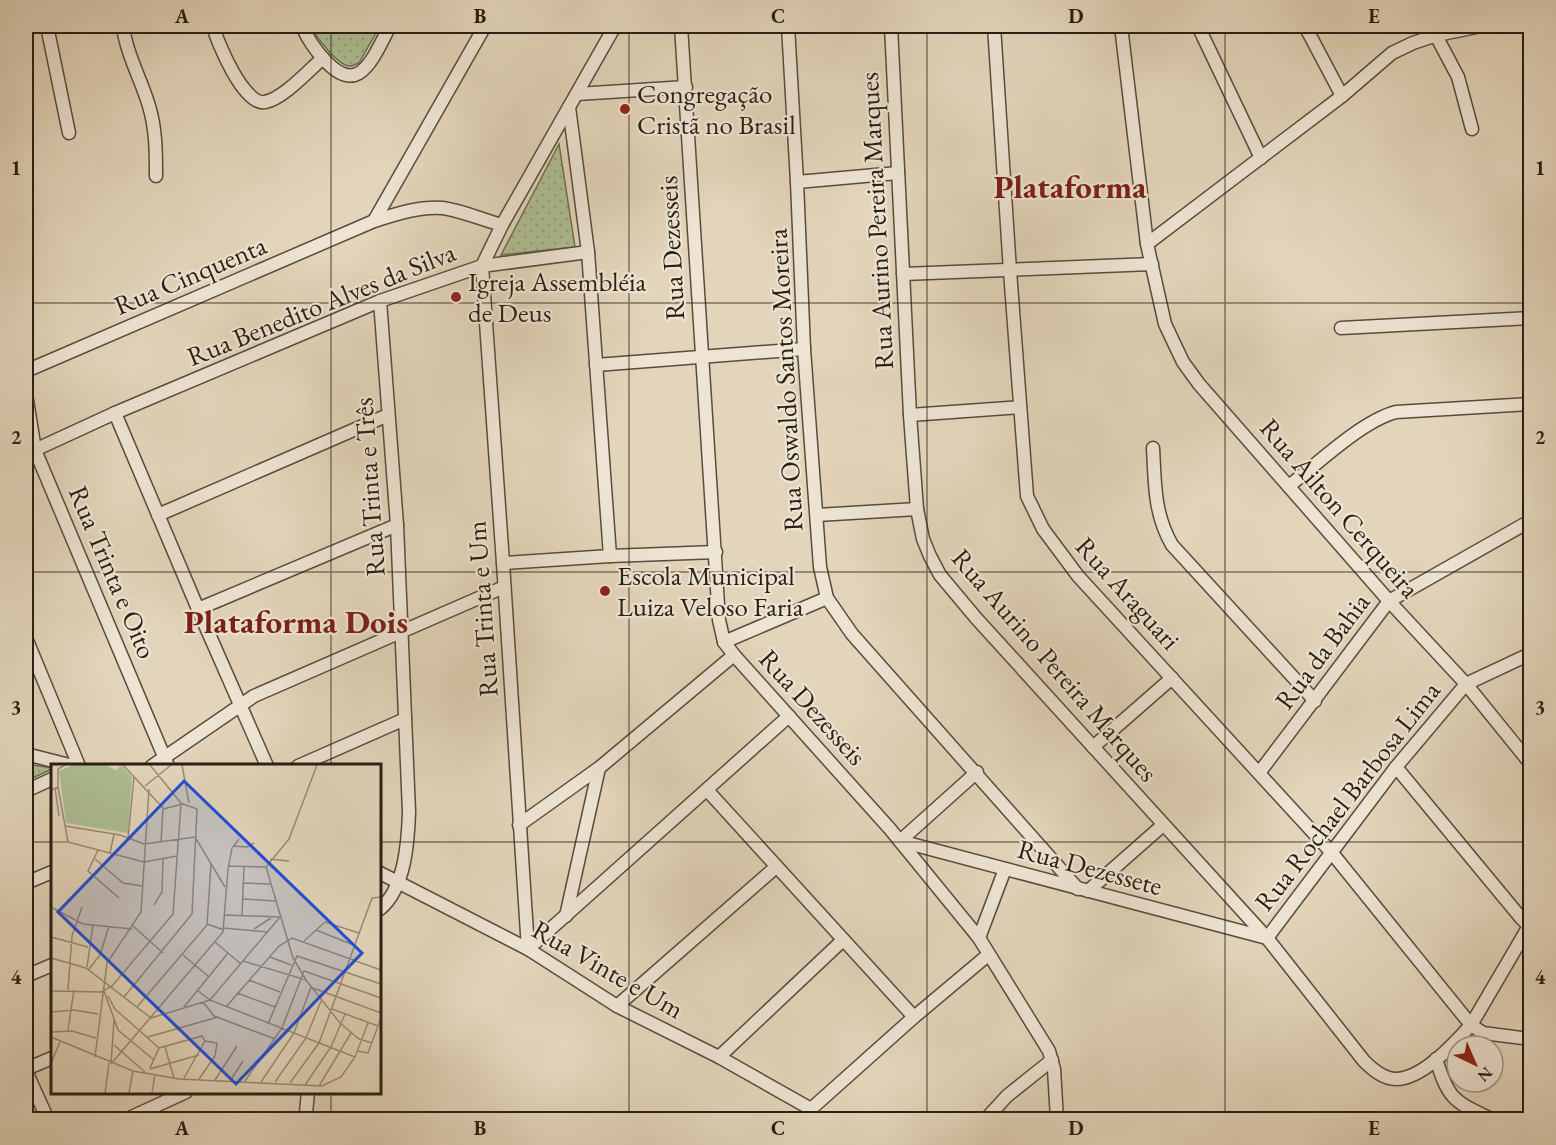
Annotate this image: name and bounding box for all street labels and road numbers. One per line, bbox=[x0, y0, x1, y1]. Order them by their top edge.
street label: Rua Aurino Pereira Marques bbox=[851, 71, 901, 371]
street label: Rua Dezesseis bbox=[650, 175, 692, 321]
street label: Rua Cinquenta bbox=[109, 227, 272, 323]
street label: Rua Oswaldo Santos Moreira bbox=[760, 227, 810, 532]
street label: Rua Benedito Alves da Silva bbox=[182, 234, 461, 374]
street label: Rua Trinta e Três bbox=[345, 396, 393, 578]
street label: Rua Ailton Cerqueira bbox=[1252, 411, 1428, 605]
street label: Rua Trinta e Oito bbox=[61, 480, 165, 664]
street label: Rua Trinta e Um bbox=[458, 520, 506, 698]
street label: Rua Araguari bbox=[1068, 529, 1188, 657]
street label: Rua Aurino Pereira Marques bbox=[944, 541, 1166, 789]
street label: Rua da Bahia bbox=[1267, 585, 1377, 716]
street label: Rua Dezesseis bbox=[752, 642, 874, 772]
street label: Rua Rochael Barbosa Lima bbox=[1246, 674, 1448, 918]
street label: Rua Dezessete bbox=[1014, 831, 1166, 903]
street label: Rua Vinte e Um bbox=[526, 911, 690, 1027]

